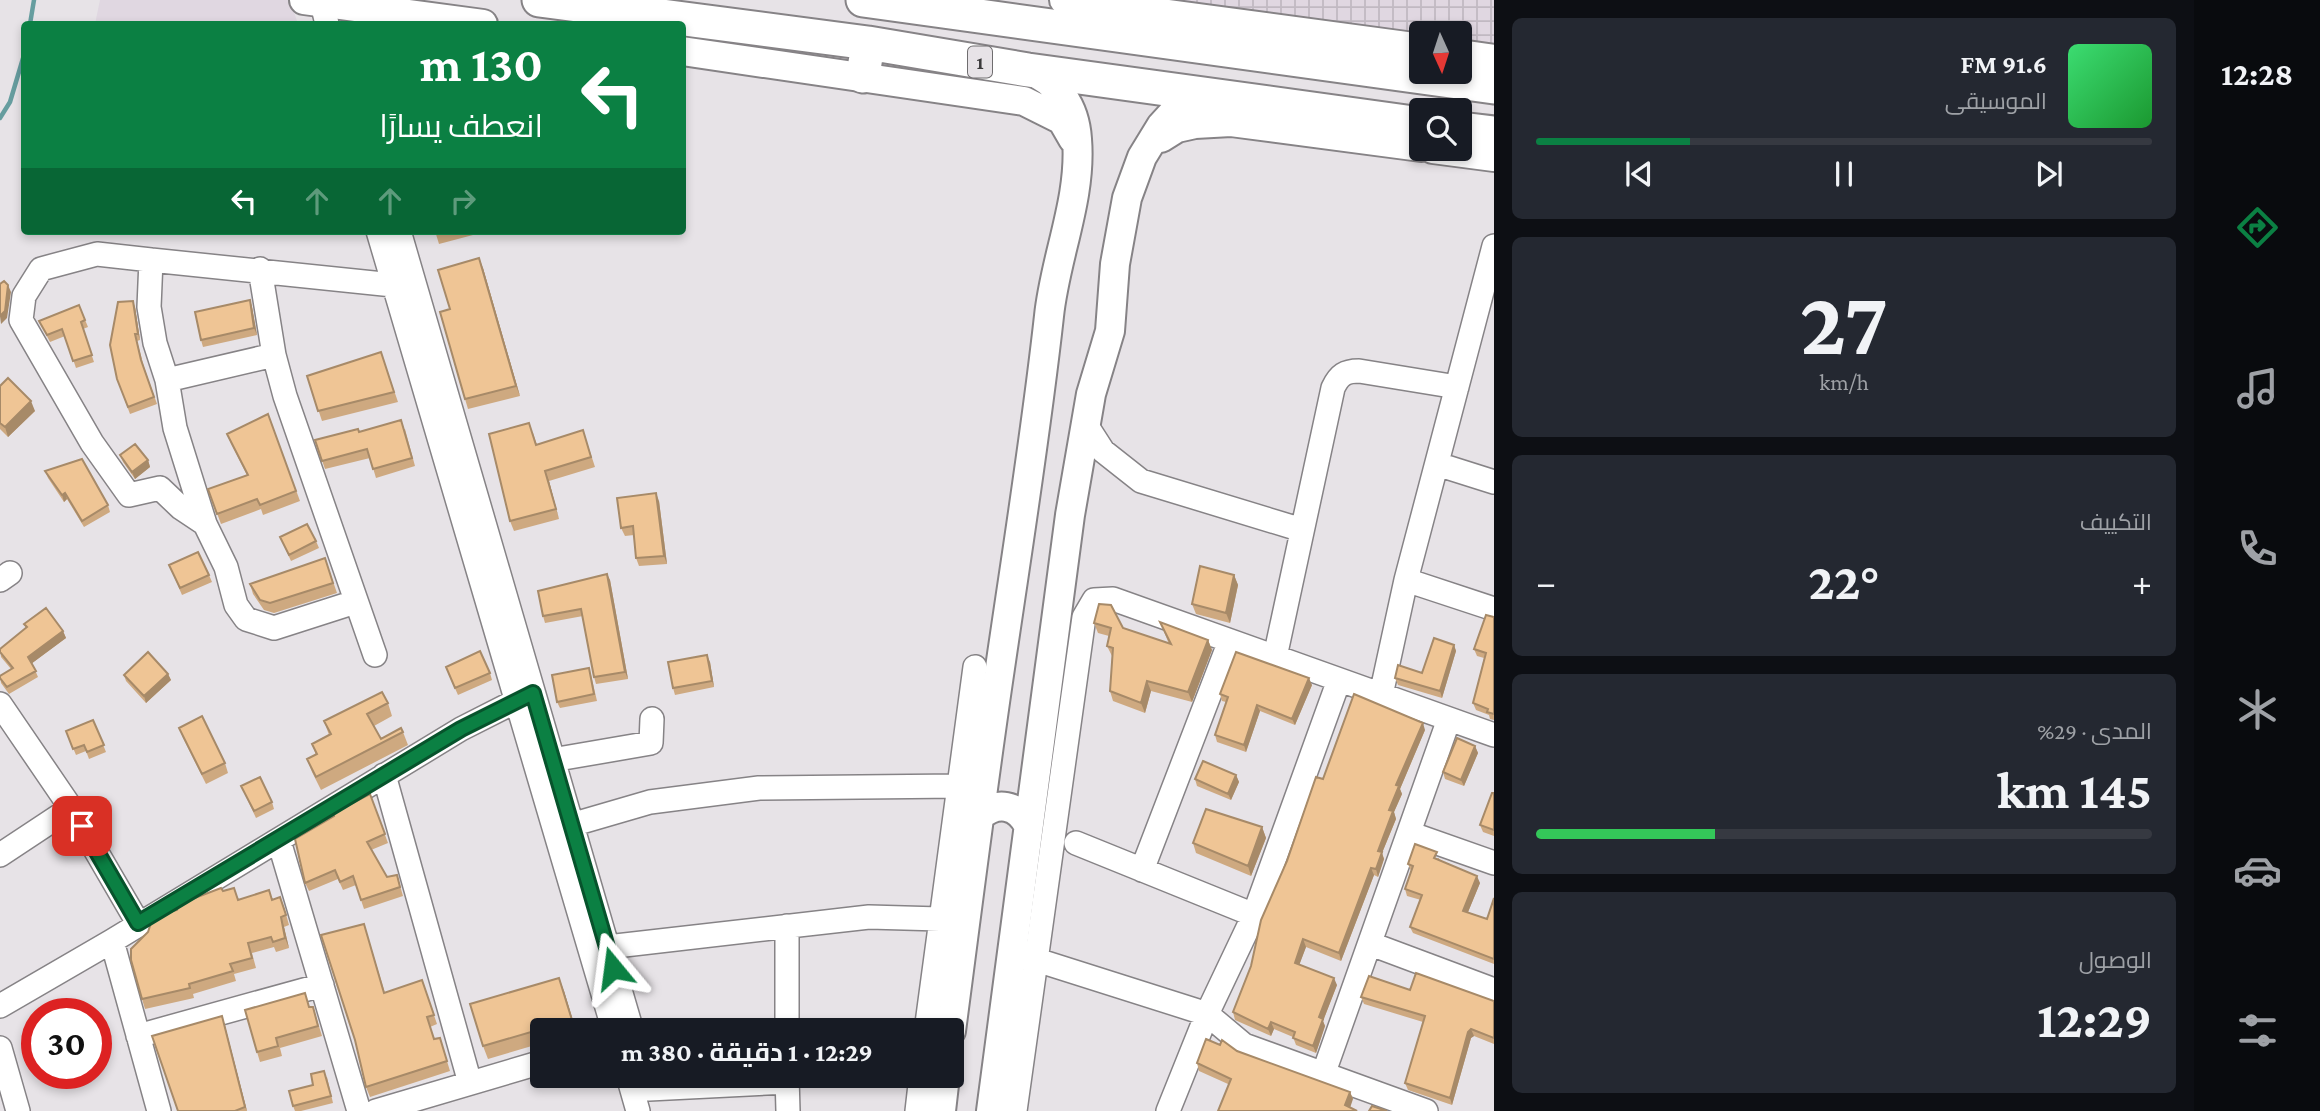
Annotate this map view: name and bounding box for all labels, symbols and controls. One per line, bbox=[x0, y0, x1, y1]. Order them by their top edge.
north arrow bbox=[1409, 21, 1472, 84]
map controls bbox=[1409, 21, 1472, 161]
text: 130 m bbox=[420, 37, 543, 92]
road number: 1 bbox=[968, 46, 992, 78]
icon: left bbox=[567, 49, 658, 140]
text: 91.6 FM bbox=[1961, 50, 2047, 79]
text: 12:28 bbox=[2221, 56, 2293, 92]
text: الموسيقى bbox=[1945, 88, 2047, 114]
button: search bbox=[1409, 98, 1472, 161]
text: انعطف يسارًا bbox=[379, 108, 543, 144]
icon: previous bbox=[1620, 155, 1658, 193]
icon: pause bbox=[1825, 155, 1863, 193]
icon: next bbox=[2030, 155, 2068, 193]
icon: left bbox=[225, 182, 263, 220]
icon: ahead bbox=[298, 182, 336, 220]
icon: ahead bbox=[371, 182, 409, 220]
icon: right bbox=[444, 182, 482, 220]
icon: directions bbox=[2233, 203, 2282, 252]
text: 27 bbox=[1800, 272, 1888, 374]
icon: music bbox=[2233, 364, 2282, 413]
text: km/h bbox=[1819, 369, 1869, 395]
text: التكييف bbox=[2080, 509, 2152, 535]
icon: phone bbox=[2233, 524, 2282, 573]
text: 22° bbox=[1808, 552, 1880, 610]
text: − bbox=[1536, 561, 1556, 603]
text: + bbox=[2132, 561, 2152, 603]
icon: climate bbox=[2233, 685, 2282, 734]
text: المدى · 29% bbox=[2037, 718, 2152, 744]
text: 145 km bbox=[1997, 761, 2152, 819]
pin bbox=[52, 796, 112, 856]
icon: arrive bbox=[63, 807, 101, 845]
icon: car bbox=[2233, 846, 2282, 895]
position arrow bbox=[576, 931, 650, 1005]
text: الوصول bbox=[2079, 947, 2152, 973]
text: 12:29 bbox=[2037, 990, 2152, 1048]
speed limit sign: 30 bbox=[21, 998, 112, 1089]
icon: filters bbox=[2233, 1006, 2282, 1055]
text: 12:29 · 1 دقيقة · 380 m bbox=[621, 1038, 873, 1067]

